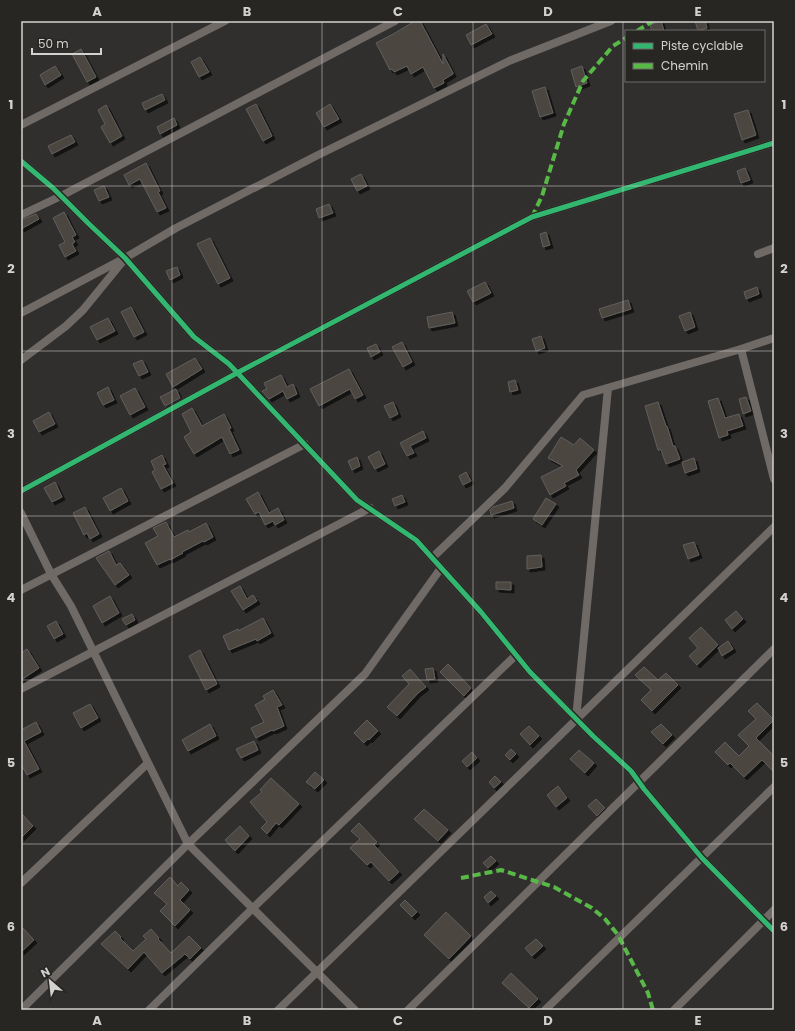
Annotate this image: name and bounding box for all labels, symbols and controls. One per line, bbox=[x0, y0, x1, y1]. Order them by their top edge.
text: A bbox=[92, 2, 102, 21]
text: B bbox=[243, 2, 252, 21]
text: C bbox=[393, 2, 403, 21]
text: D bbox=[543, 2, 553, 21]
text: E bbox=[694, 2, 702, 21]
scale bar bbox=[32, 30, 101, 56]
legend bbox=[625, 30, 765, 82]
text: 50 m bbox=[38, 35, 69, 52]
text: Piste cyclable bbox=[661, 37, 743, 54]
text: Chemin bbox=[661, 57, 708, 74]
text: 1 bbox=[9, 95, 13, 114]
text: 1 bbox=[782, 95, 786, 114]
text: 2 bbox=[7, 259, 15, 278]
text: 2 bbox=[780, 259, 788, 278]
text: 3 bbox=[7, 424, 15, 443]
text: 3 bbox=[780, 424, 788, 443]
text: 4 bbox=[7, 588, 16, 607]
text: 4 bbox=[780, 588, 789, 607]
text: 5 bbox=[7, 753, 15, 772]
text: 5 bbox=[780, 753, 788, 772]
text: 6 bbox=[7, 917, 15, 936]
text: 6 bbox=[780, 917, 788, 936]
north arrow bbox=[30, 961, 70, 1001]
text: N bbox=[38, 963, 53, 981]
text: A bbox=[92, 1011, 102, 1030]
text: B bbox=[243, 1011, 252, 1030]
text: C bbox=[393, 1011, 403, 1030]
text: D bbox=[543, 1011, 553, 1030]
text: E bbox=[694, 1011, 702, 1030]

